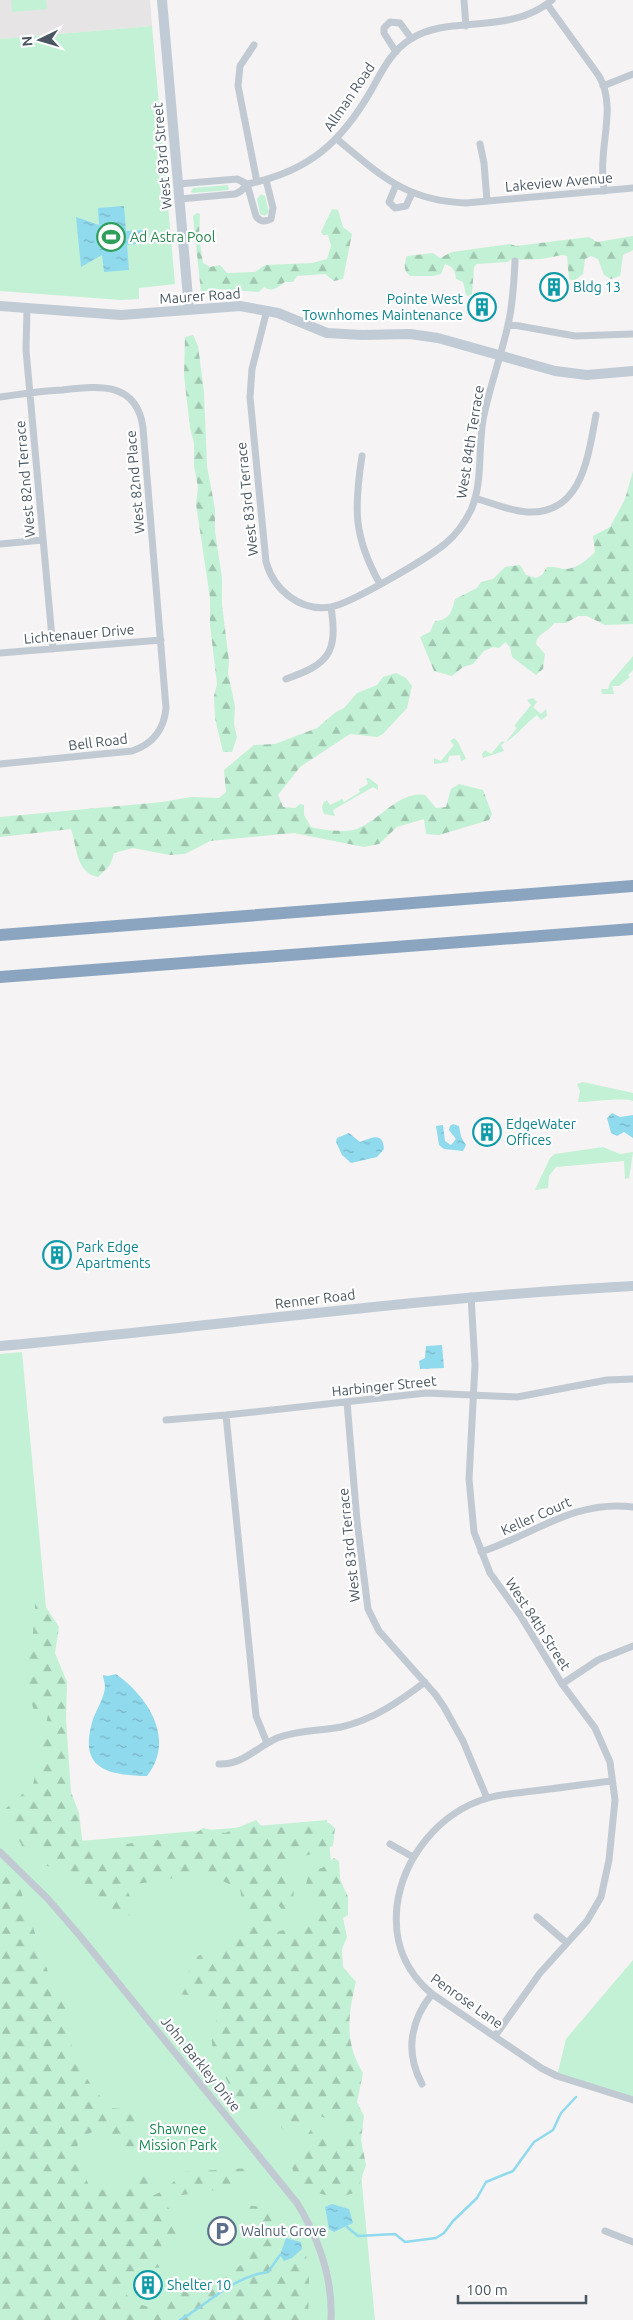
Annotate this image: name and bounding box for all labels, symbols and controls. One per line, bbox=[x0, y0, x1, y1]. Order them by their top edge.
north arrow bbox=[15, 15, 65, 65]
text: N bbox=[19, 35, 35, 47]
street label: Allman Road bbox=[320, 60, 378, 134]
street label: West 83rd Street bbox=[149, 102, 175, 210]
street label: Lakeview Avenue bbox=[504, 169, 614, 195]
sports icon: Ad Astra Pool bbox=[96, 222, 126, 252]
place label: Ad Astra Pool bbox=[130, 229, 216, 245]
building icon: Bldg 13 bbox=[539, 272, 569, 302]
place label: Bldg 13 bbox=[573, 279, 621, 295]
street label: Maurer Road bbox=[159, 285, 241, 307]
place label: Pointe West Townhomes Maintenance bbox=[302, 291, 463, 323]
building icon: Pointe West Townhomes Maintenance bbox=[467, 292, 497, 322]
street label: West 84th Terrace bbox=[453, 384, 487, 500]
street label: West 82nd Terrace bbox=[12, 420, 38, 538]
street label: West 82nd Place bbox=[123, 430, 147, 534]
street label: West 83rd Terrace bbox=[233, 441, 261, 557]
street label: Lichtenauer Drive bbox=[23, 621, 135, 647]
street label: Bell Road bbox=[68, 730, 128, 754]
place label: EdgeWater Offices bbox=[506, 1116, 577, 1148]
building icon: EdgeWater Offices bbox=[472, 1117, 502, 1147]
place label: Park Edge Apartments bbox=[76, 1239, 151, 1271]
building icon: Park Edge Apartments bbox=[42, 1240, 72, 1270]
street label: Renner Road bbox=[274, 1286, 356, 1312]
street label: Harbinger Street bbox=[331, 1372, 438, 1399]
street label: West 83rd Terrace bbox=[335, 1487, 363, 1603]
street label: Keller Court bbox=[498, 1493, 574, 1539]
street label: West 84th Street bbox=[502, 1575, 574, 1674]
street label: Penrose Lane bbox=[428, 1970, 506, 2032]
street label: John Barkley Drive bbox=[158, 2013, 244, 2115]
park label: Shawnee Mission Park bbox=[139, 2121, 217, 2153]
parking icon: Walnut Grove bbox=[207, 2216, 237, 2246]
place label: Walnut Grove bbox=[241, 2223, 327, 2239]
building icon: Shelter 10 bbox=[133, 2270, 163, 2300]
scale bar bbox=[458, 2272, 586, 2304]
place label: Shelter 10 bbox=[167, 2277, 231, 2293]
text: 100 m bbox=[466, 2281, 508, 2298]

